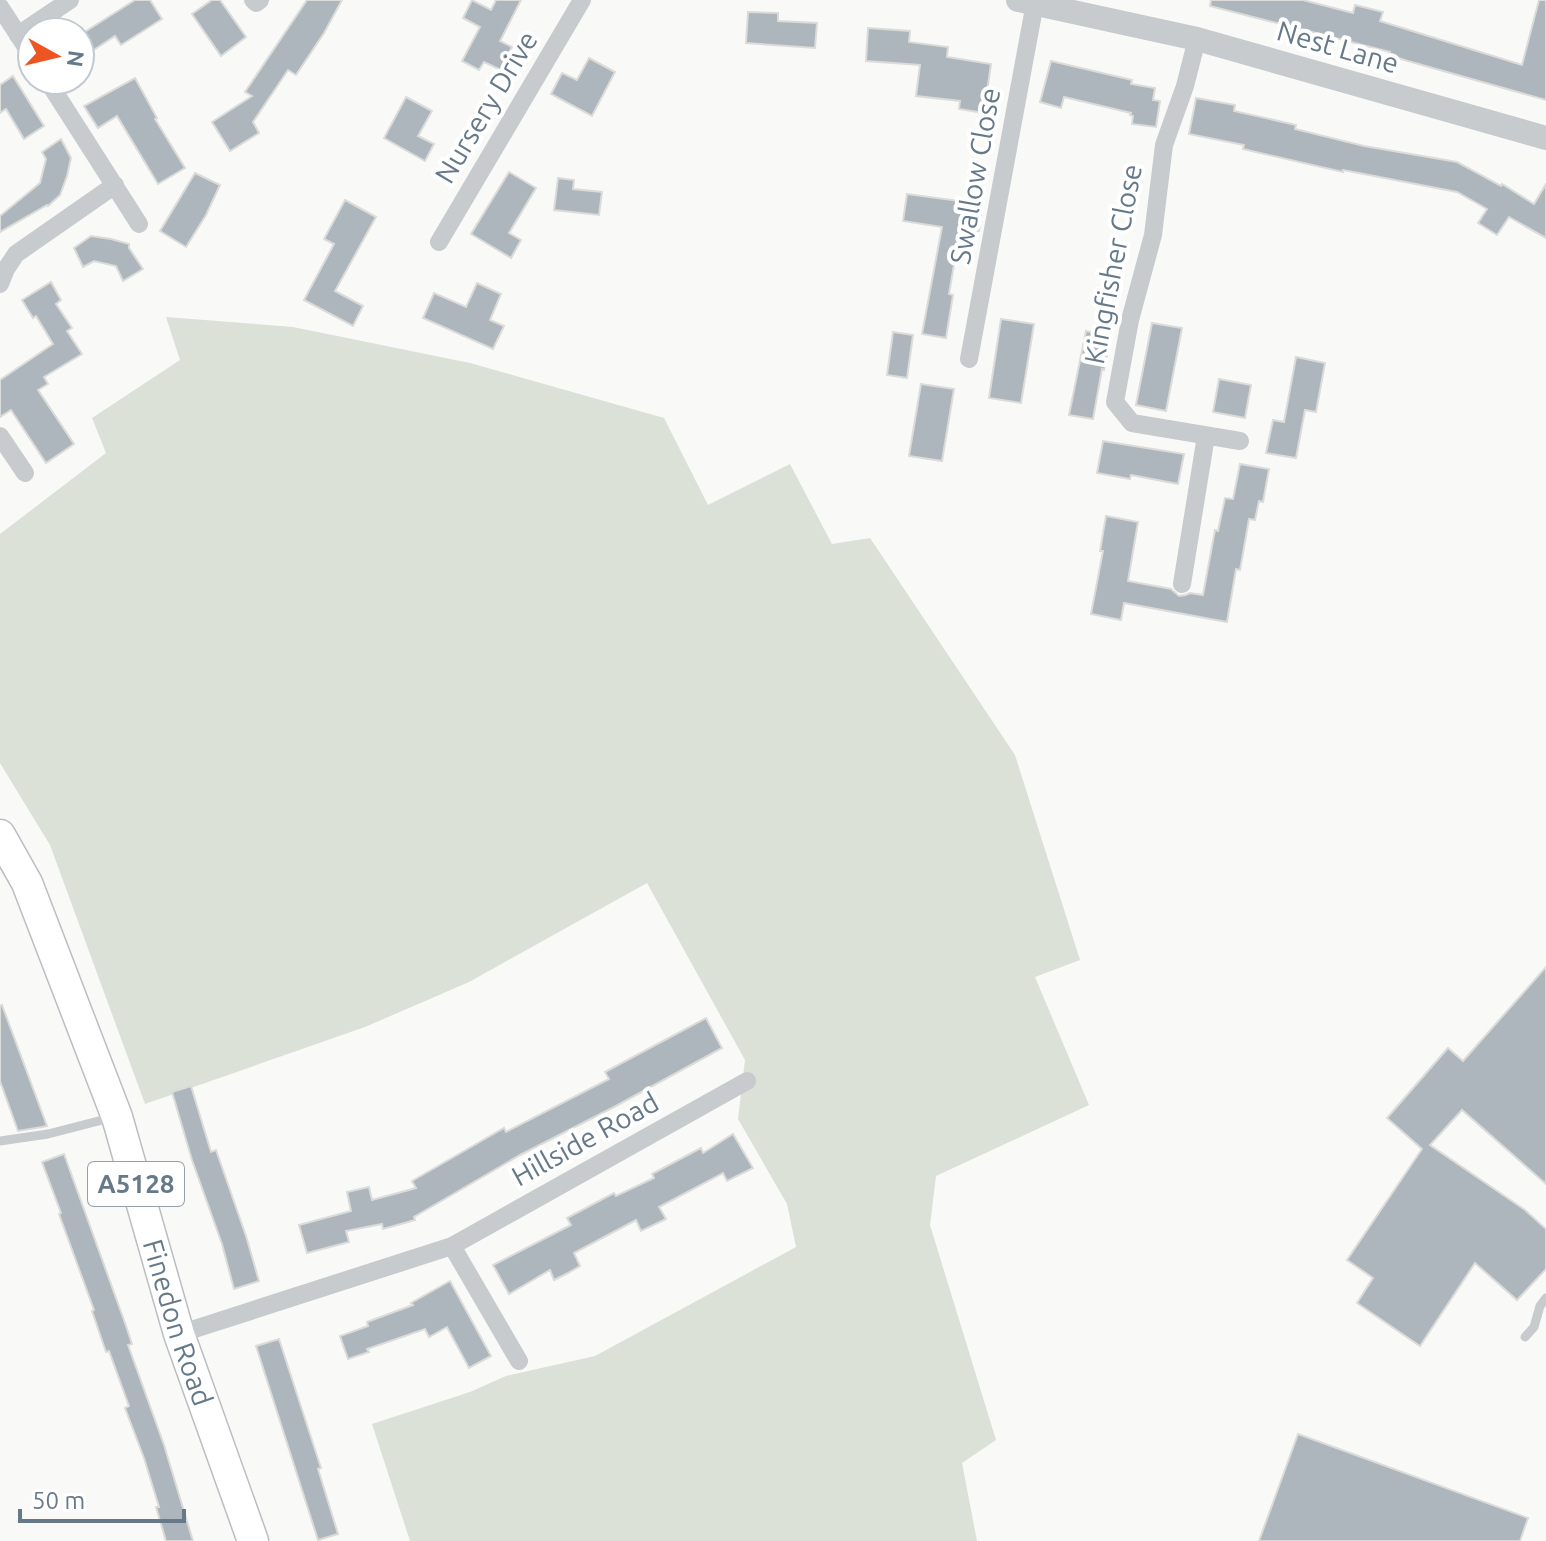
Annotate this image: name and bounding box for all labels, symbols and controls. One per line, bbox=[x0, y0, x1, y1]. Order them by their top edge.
street label: Nest Lane bbox=[1274, 14, 1403, 79]
north arrow bbox=[16, 16, 96, 96]
street label: Nursery Drive bbox=[428, 25, 543, 188]
text: N bbox=[63, 49, 90, 69]
street label: Swallow Close bbox=[944, 85, 1005, 266]
street label: Kingfisher Close bbox=[1078, 161, 1147, 367]
street label: Hillside Road bbox=[506, 1086, 663, 1192]
road number: A5128 bbox=[88, 1162, 184, 1206]
street label: Finedon Road bbox=[138, 1236, 219, 1410]
scale bar bbox=[20, 1473, 184, 1523]
text: 50 m bbox=[32, 1487, 85, 1514]

